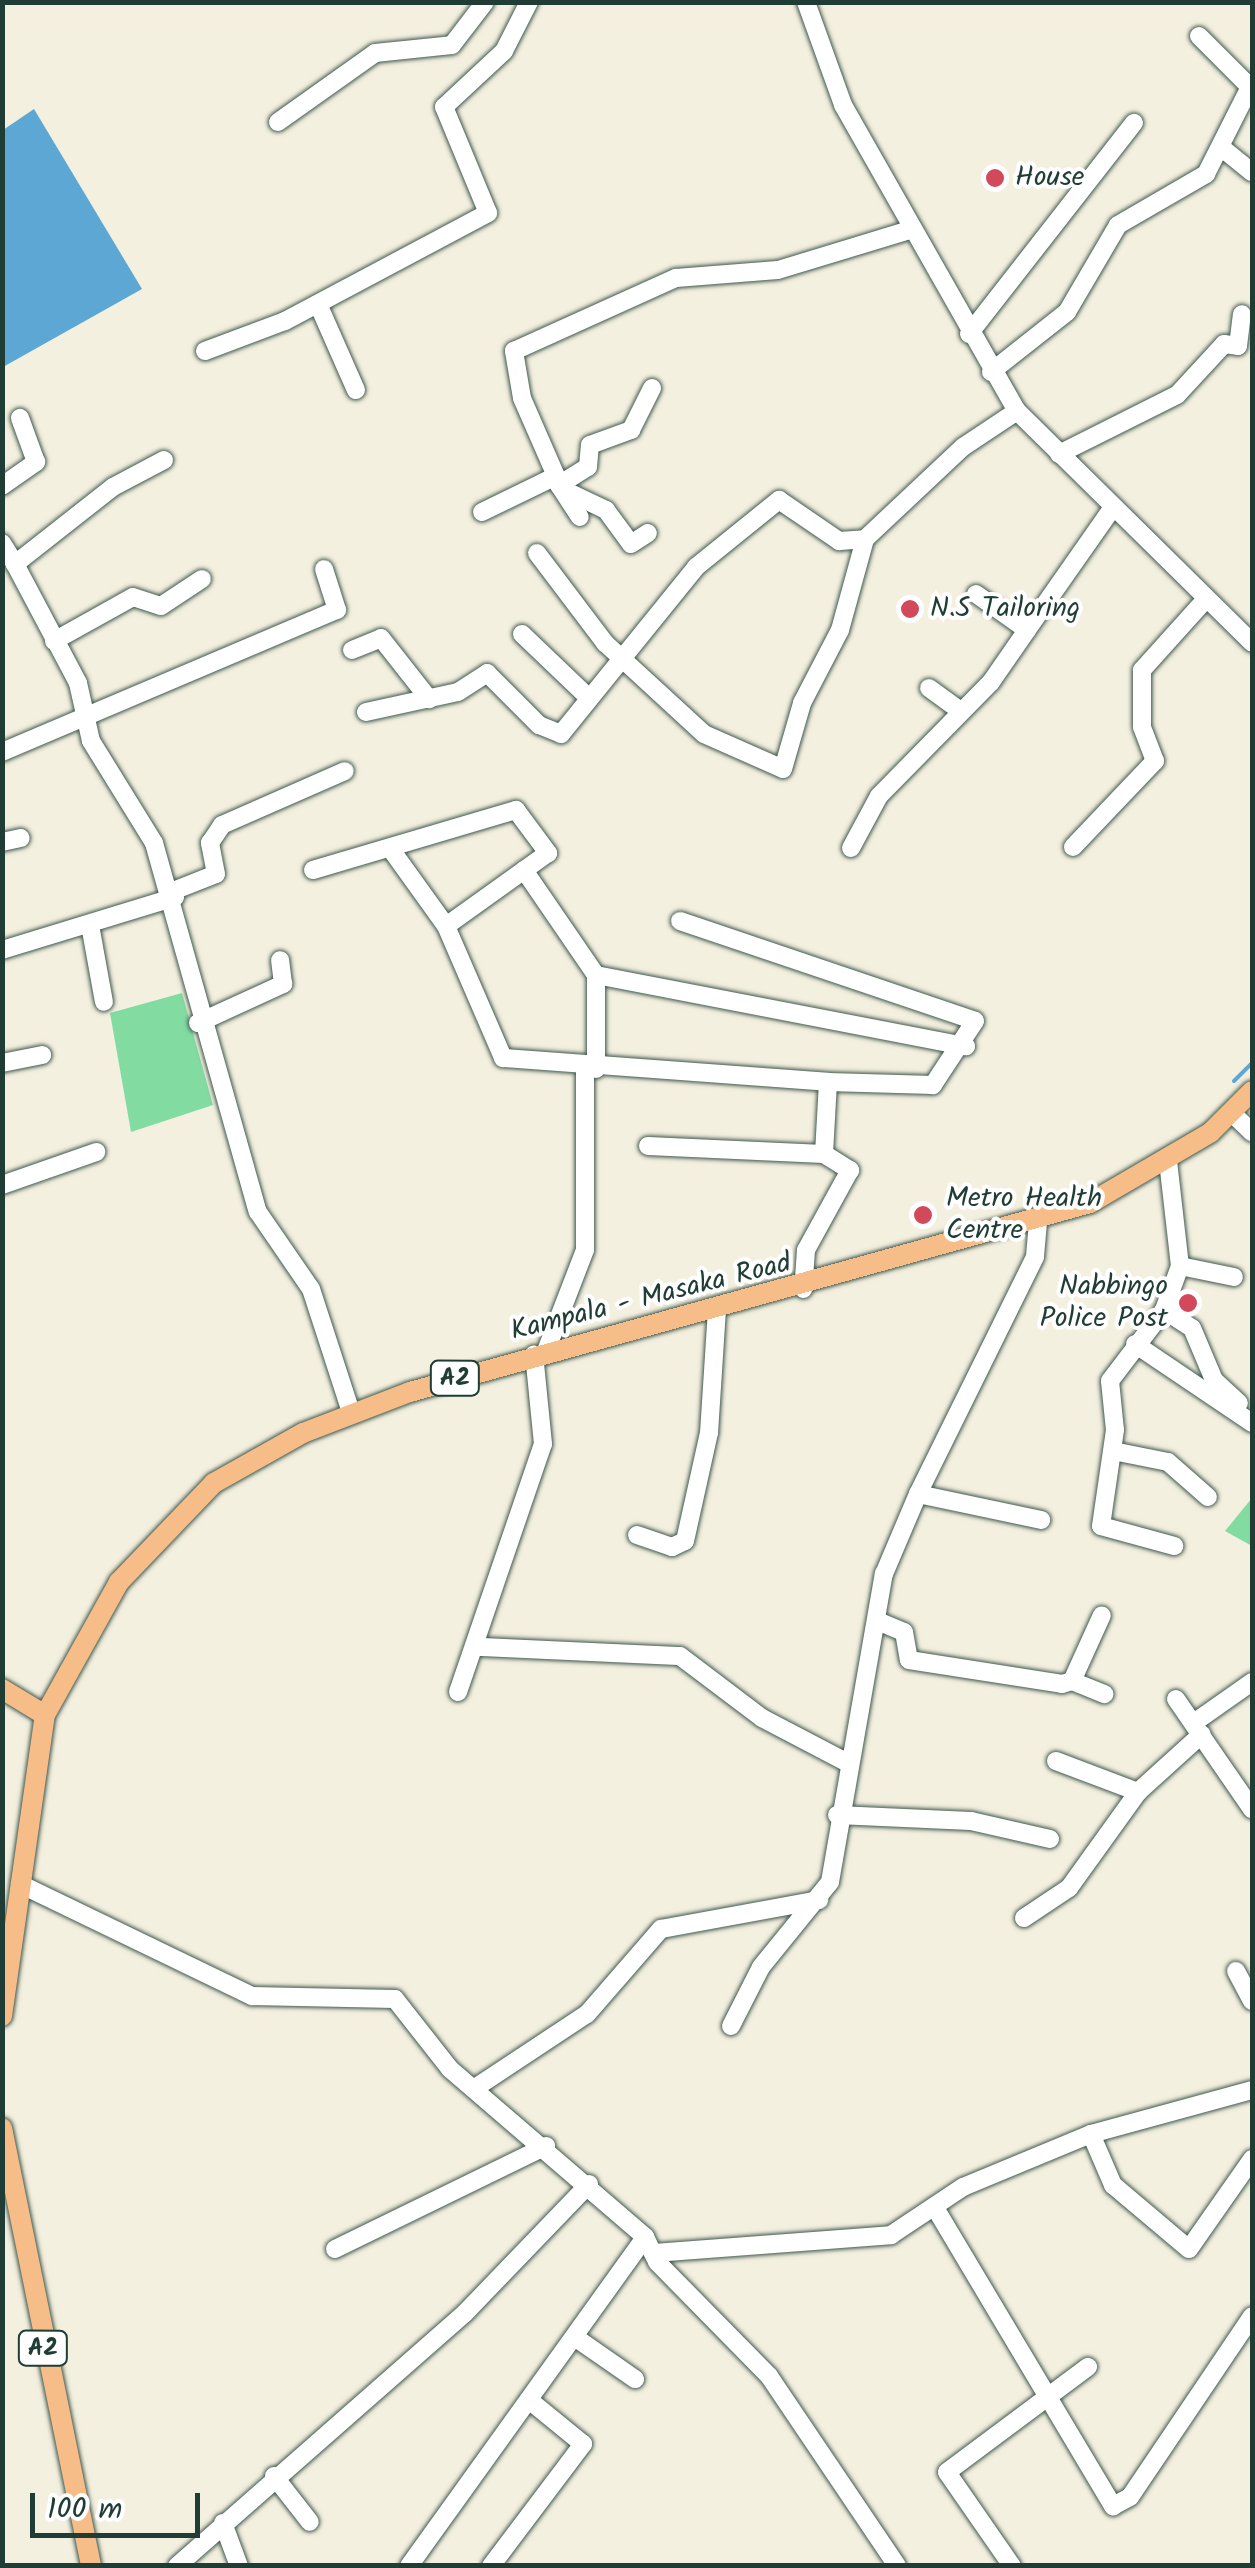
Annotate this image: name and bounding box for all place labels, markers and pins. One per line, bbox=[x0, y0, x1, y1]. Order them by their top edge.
place label: House bbox=[1015, 161, 1084, 195]
marker: House bbox=[984, 167, 1006, 189]
place label: N.S Tailoring bbox=[930, 592, 1080, 626]
marker: N.S Tailoring bbox=[899, 598, 921, 620]
place label: Metro Health Centre bbox=[946, 1182, 1102, 1248]
marker: Metro Health Centre bbox=[910, 1202, 936, 1228]
place label: Nabbingo Police Post bbox=[1040, 1270, 1168, 1336]
marker: Nabbingo Police Post bbox=[1177, 1292, 1199, 1314]

